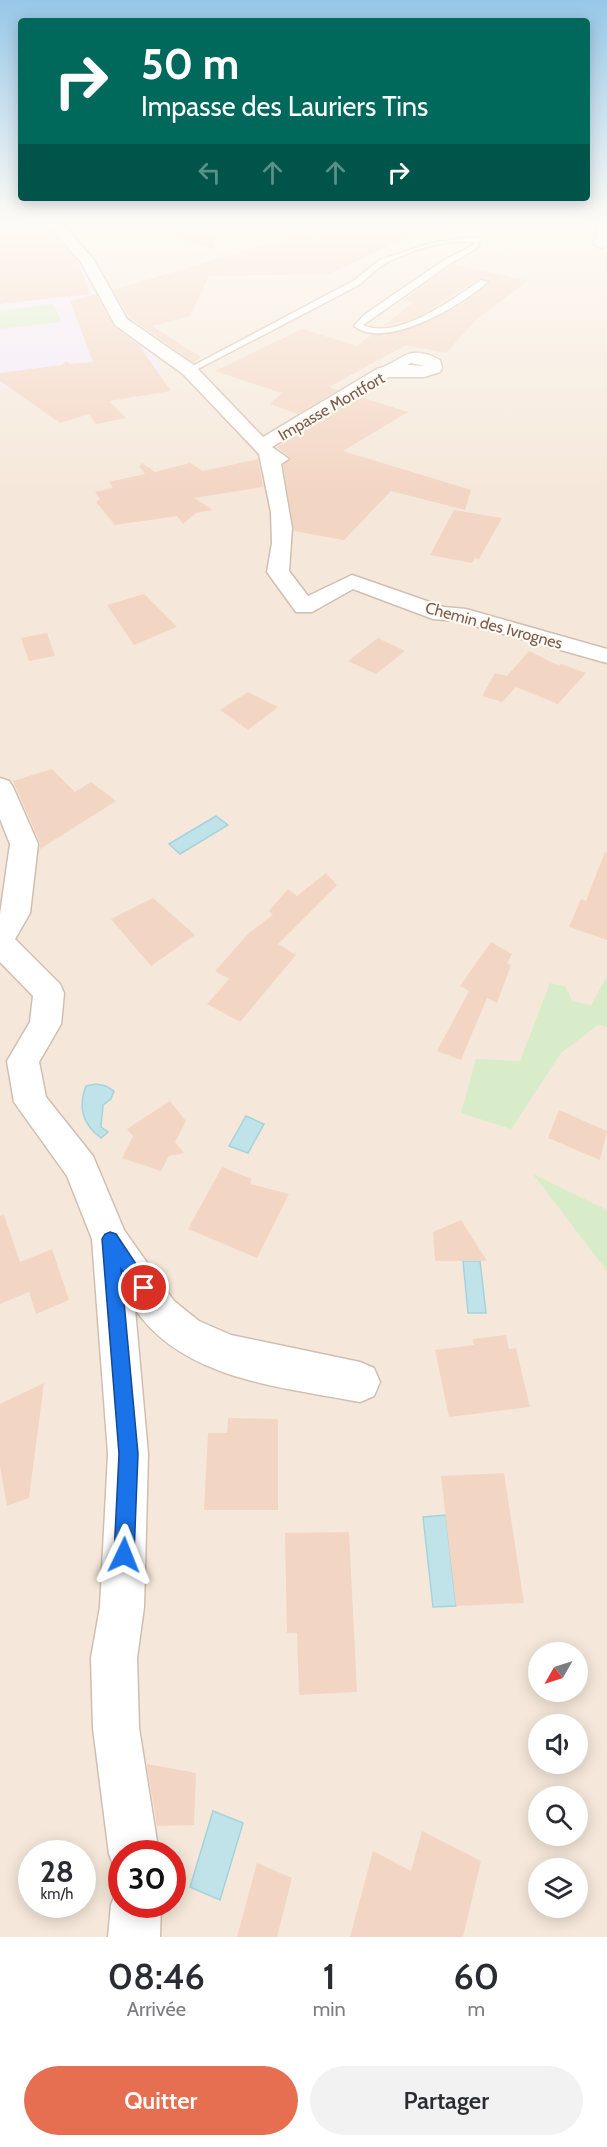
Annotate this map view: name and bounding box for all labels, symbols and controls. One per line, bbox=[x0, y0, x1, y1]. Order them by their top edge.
text: 50 m bbox=[141, 38, 239, 90]
icon: right bbox=[42, 42, 120, 120]
text: Impasse des Lauriers Tins bbox=[141, 90, 428, 123]
icon: left bbox=[193, 156, 226, 189]
icon: ahead bbox=[256, 156, 289, 189]
icon: ahead bbox=[319, 156, 352, 189]
icon: right bbox=[382, 156, 415, 189]
street label: Impasse Montfort bbox=[275, 368, 388, 445]
street label: Chemin des Ivrognes bbox=[423, 598, 565, 653]
pin bbox=[118, 1262, 169, 1313]
icon: arrive bbox=[127, 1271, 160, 1304]
position arrow bbox=[92, 1523, 156, 1587]
north arrow bbox=[528, 1642, 588, 1702]
map controls bbox=[528, 1642, 588, 1918]
button: sound bbox=[528, 1714, 588, 1774]
button: search bbox=[528, 1786, 588, 1846]
speed limit sign: 30 bbox=[108, 1840, 186, 1918]
text: 28 bbox=[40, 1853, 74, 1890]
button: layers bbox=[528, 1858, 588, 1918]
text: km/h bbox=[41, 1885, 73, 1903]
text: 08:46 bbox=[108, 1954, 205, 1998]
text: 1 bbox=[323, 1954, 336, 1998]
text: 60 bbox=[453, 1954, 499, 1998]
text: Arrivée bbox=[127, 1997, 186, 2021]
text: min bbox=[313, 1997, 346, 2021]
text: m bbox=[468, 1997, 485, 2021]
button: Quitter bbox=[24, 2066, 298, 2135]
button: Partager bbox=[310, 2066, 583, 2135]

